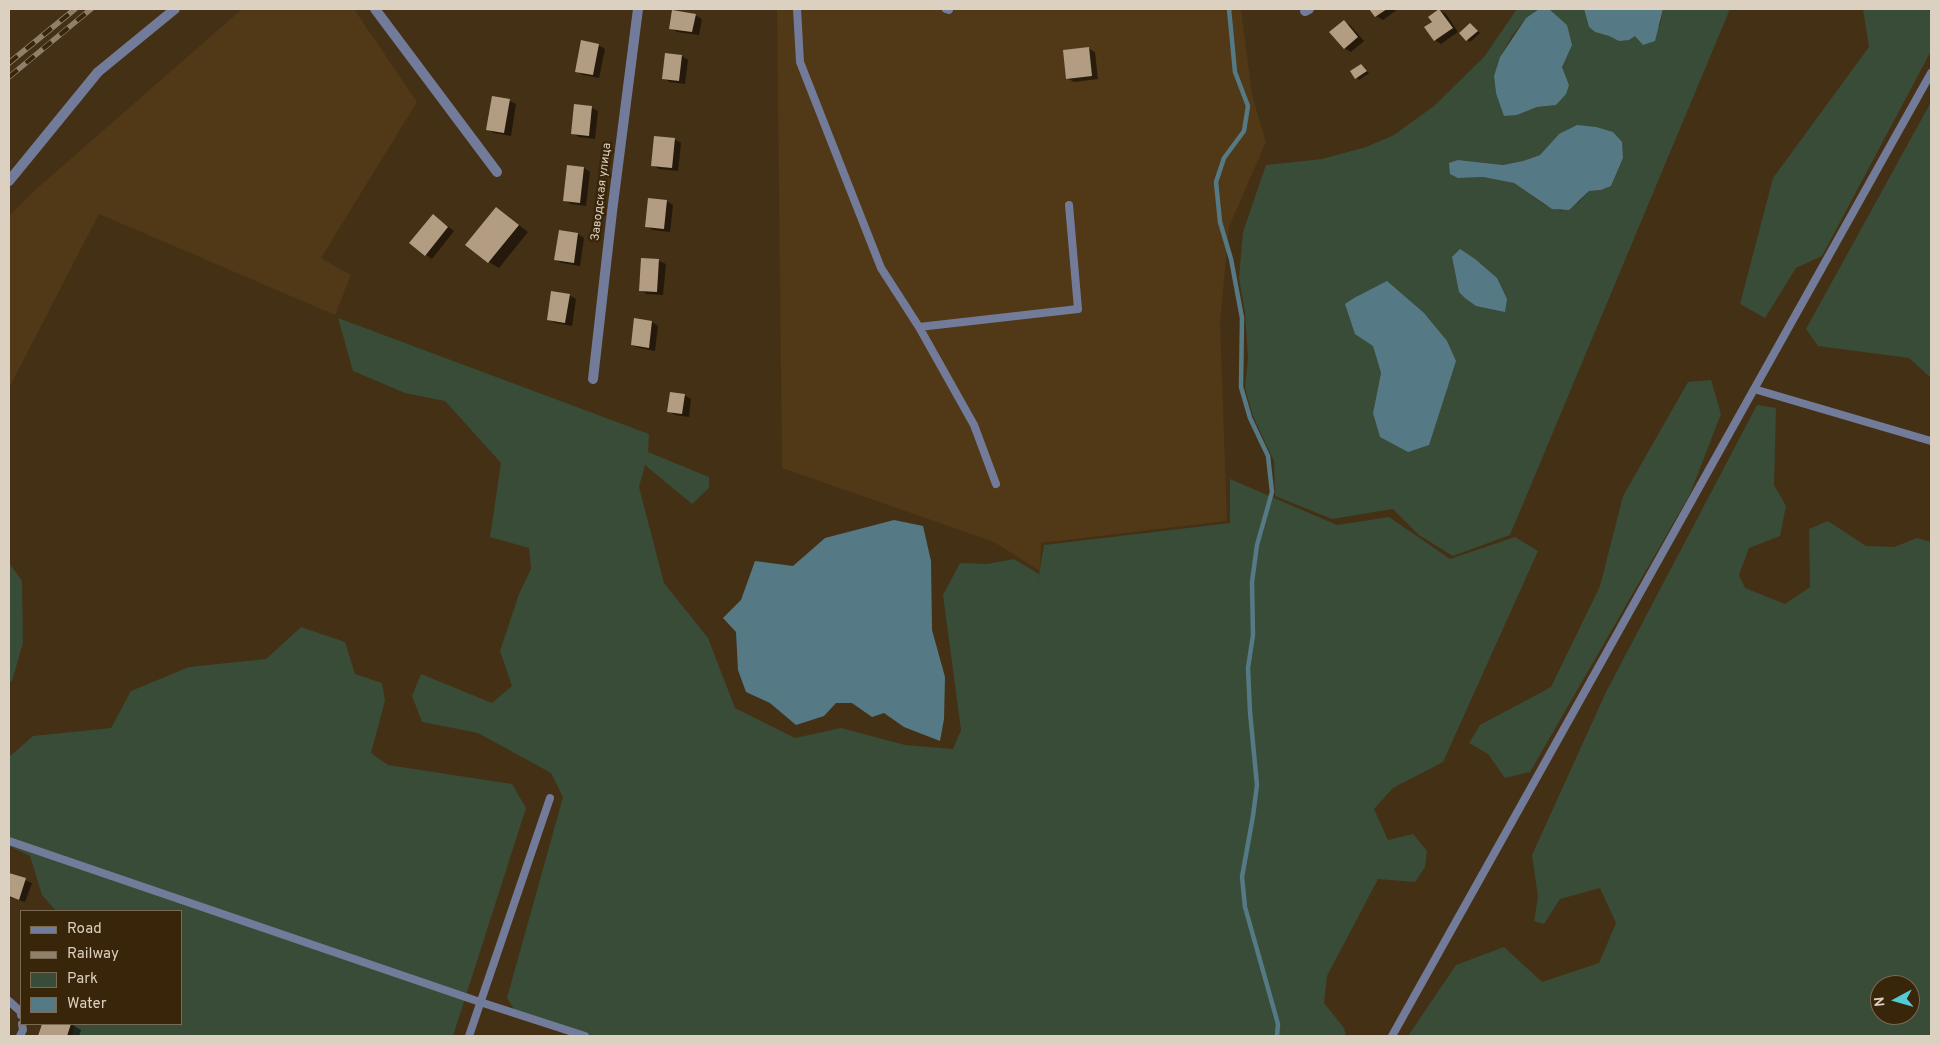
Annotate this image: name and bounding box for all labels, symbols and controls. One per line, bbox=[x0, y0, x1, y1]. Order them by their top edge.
street label: Заводская улица bbox=[589, 142, 615, 242]
legend bbox=[20, 910, 182, 1025]
text: Road bbox=[67, 920, 102, 939]
text: Railway bbox=[67, 945, 119, 964]
text: Park bbox=[67, 970, 98, 989]
north arrow bbox=[1870, 975, 1920, 1025]
text: Water bbox=[67, 995, 106, 1014]
text: N bbox=[1872, 996, 1890, 1007]

